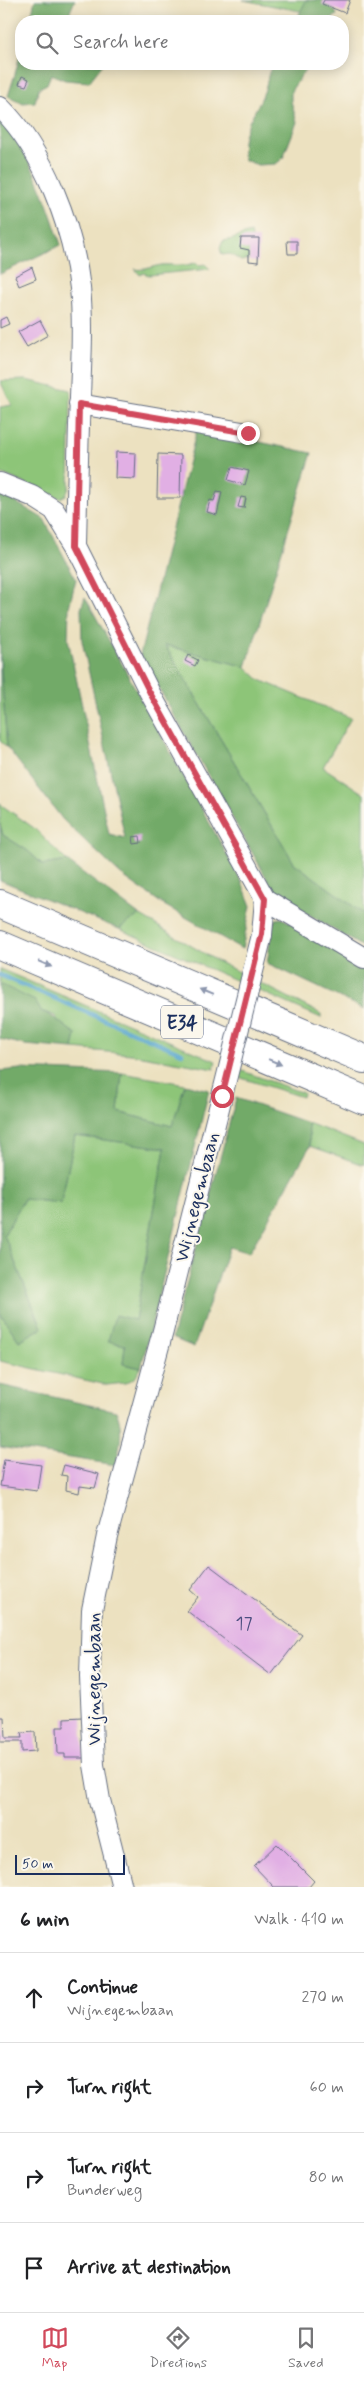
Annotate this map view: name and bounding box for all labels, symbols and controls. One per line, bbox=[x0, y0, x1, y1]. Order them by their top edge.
search box bbox=[15, 15, 349, 70]
icon: search bbox=[33, 29, 61, 57]
text: Search here bbox=[73, 30, 169, 55]
route end bbox=[237, 422, 260, 445]
one-way arrow bbox=[38, 960, 52, 968]
one-way arrow bbox=[199, 988, 213, 996]
road number: E34 bbox=[161, 1006, 203, 1038]
one-way arrow bbox=[268, 1058, 282, 1066]
route start bbox=[211, 1085, 234, 1108]
street label: Wijnegembaan bbox=[168, 1130, 227, 1265]
street label: Wijnegembaan bbox=[81, 1612, 108, 1746]
house number: 17 bbox=[235, 1612, 253, 1636]
scale bar bbox=[15, 1852, 125, 1875]
text: 50 m bbox=[22, 1855, 53, 1873]
text: 6 min bbox=[20, 1906, 70, 1934]
text: Walk · 410 m bbox=[254, 1909, 344, 1930]
text: Continue bbox=[67, 1975, 138, 2000]
icon: ahead bbox=[20, 1984, 48, 2012]
text: 270 m bbox=[301, 1987, 344, 2008]
text: Wijnegembaan bbox=[67, 2000, 174, 2021]
icon: right bbox=[20, 2074, 48, 2102]
text: Turn right bbox=[67, 2075, 151, 2100]
text: 60 m bbox=[310, 2077, 344, 2098]
text: Turn right bbox=[67, 2155, 151, 2180]
icon: right bbox=[20, 2164, 48, 2192]
text: 80 m bbox=[309, 2167, 344, 2188]
text: Bunderweg bbox=[67, 2180, 142, 2201]
icon: arrive bbox=[20, 2254, 48, 2282]
text: Arrive at destination bbox=[67, 2255, 231, 2280]
tab: Map bbox=[41, 2324, 69, 2372]
tab: Directions bbox=[150, 2324, 207, 2372]
tab: Saved bbox=[288, 2324, 323, 2372]

